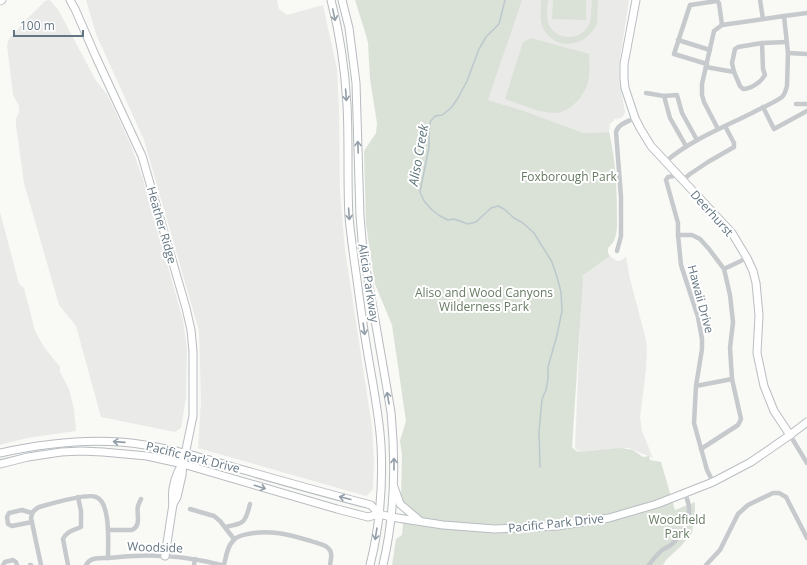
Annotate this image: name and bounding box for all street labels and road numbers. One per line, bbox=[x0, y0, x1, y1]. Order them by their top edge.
street label: Heather Ridge bbox=[143, 184, 181, 266]
street label: Deerhurst bbox=[687, 186, 737, 240]
street label: Alicia Parkway bbox=[354, 243, 384, 324]
street label: Hawaii Drive bbox=[684, 263, 718, 335]
street label: Pacific Park Drive bbox=[144, 437, 242, 477]
street label: Pacific Park Drive bbox=[507, 509, 605, 536]
street label: Woodside bbox=[127, 538, 183, 556]

